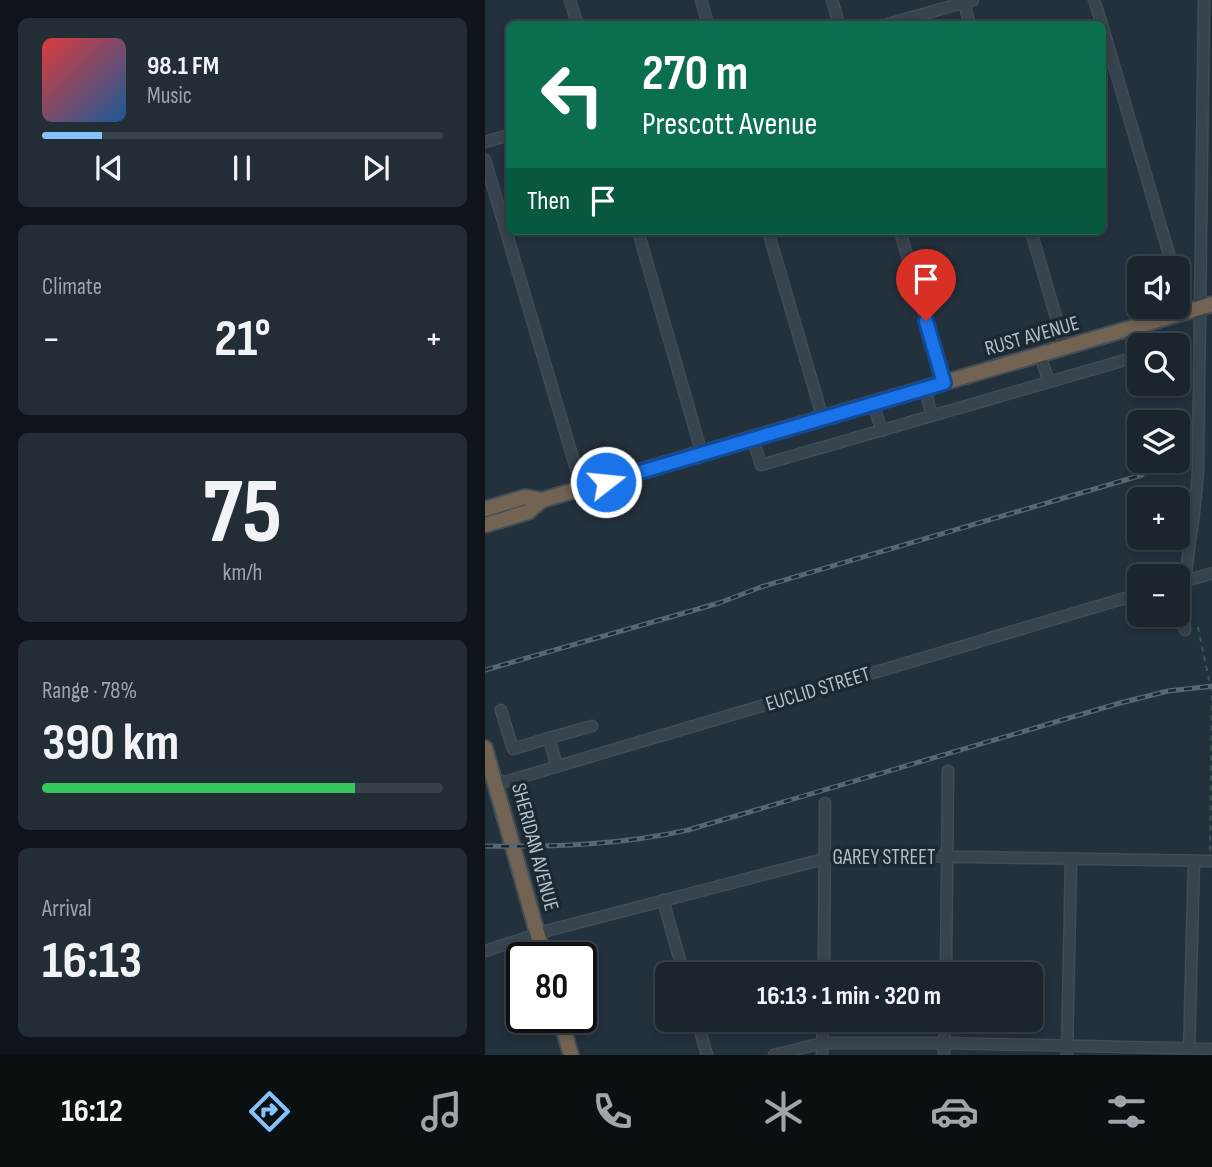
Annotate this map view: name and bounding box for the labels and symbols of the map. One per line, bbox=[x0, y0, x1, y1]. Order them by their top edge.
pin bbox=[896, 249, 956, 321]
street label: RUST AVENUE bbox=[982, 311, 1082, 361]
position arrow bbox=[569, 445, 643, 519]
street label: EUCLID STREET bbox=[763, 661, 874, 717]
street label: SHERIDAN AVENUE bbox=[506, 780, 564, 914]
street label: GAREY STREET bbox=[833, 845, 936, 870]
speed limit sign: 80 bbox=[506, 942, 597, 1033]

